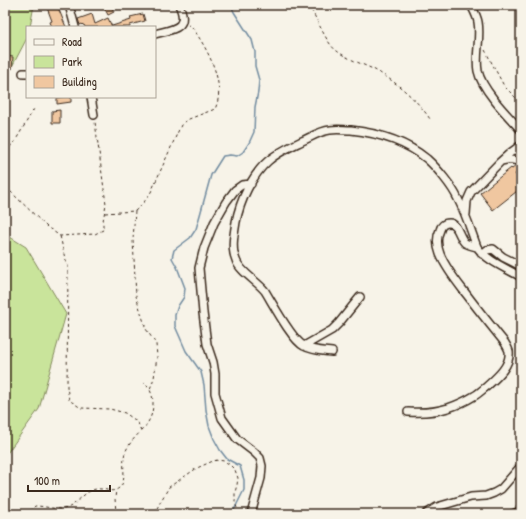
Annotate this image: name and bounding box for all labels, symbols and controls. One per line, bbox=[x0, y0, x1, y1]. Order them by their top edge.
legend bbox=[26, 26, 156, 98]
text: Road bbox=[62, 33, 82, 50]
text: Park bbox=[62, 53, 82, 70]
text: Building bbox=[62, 73, 97, 90]
scale bar bbox=[28, 467, 110, 493]
text: 100 m bbox=[34, 472, 60, 489]

